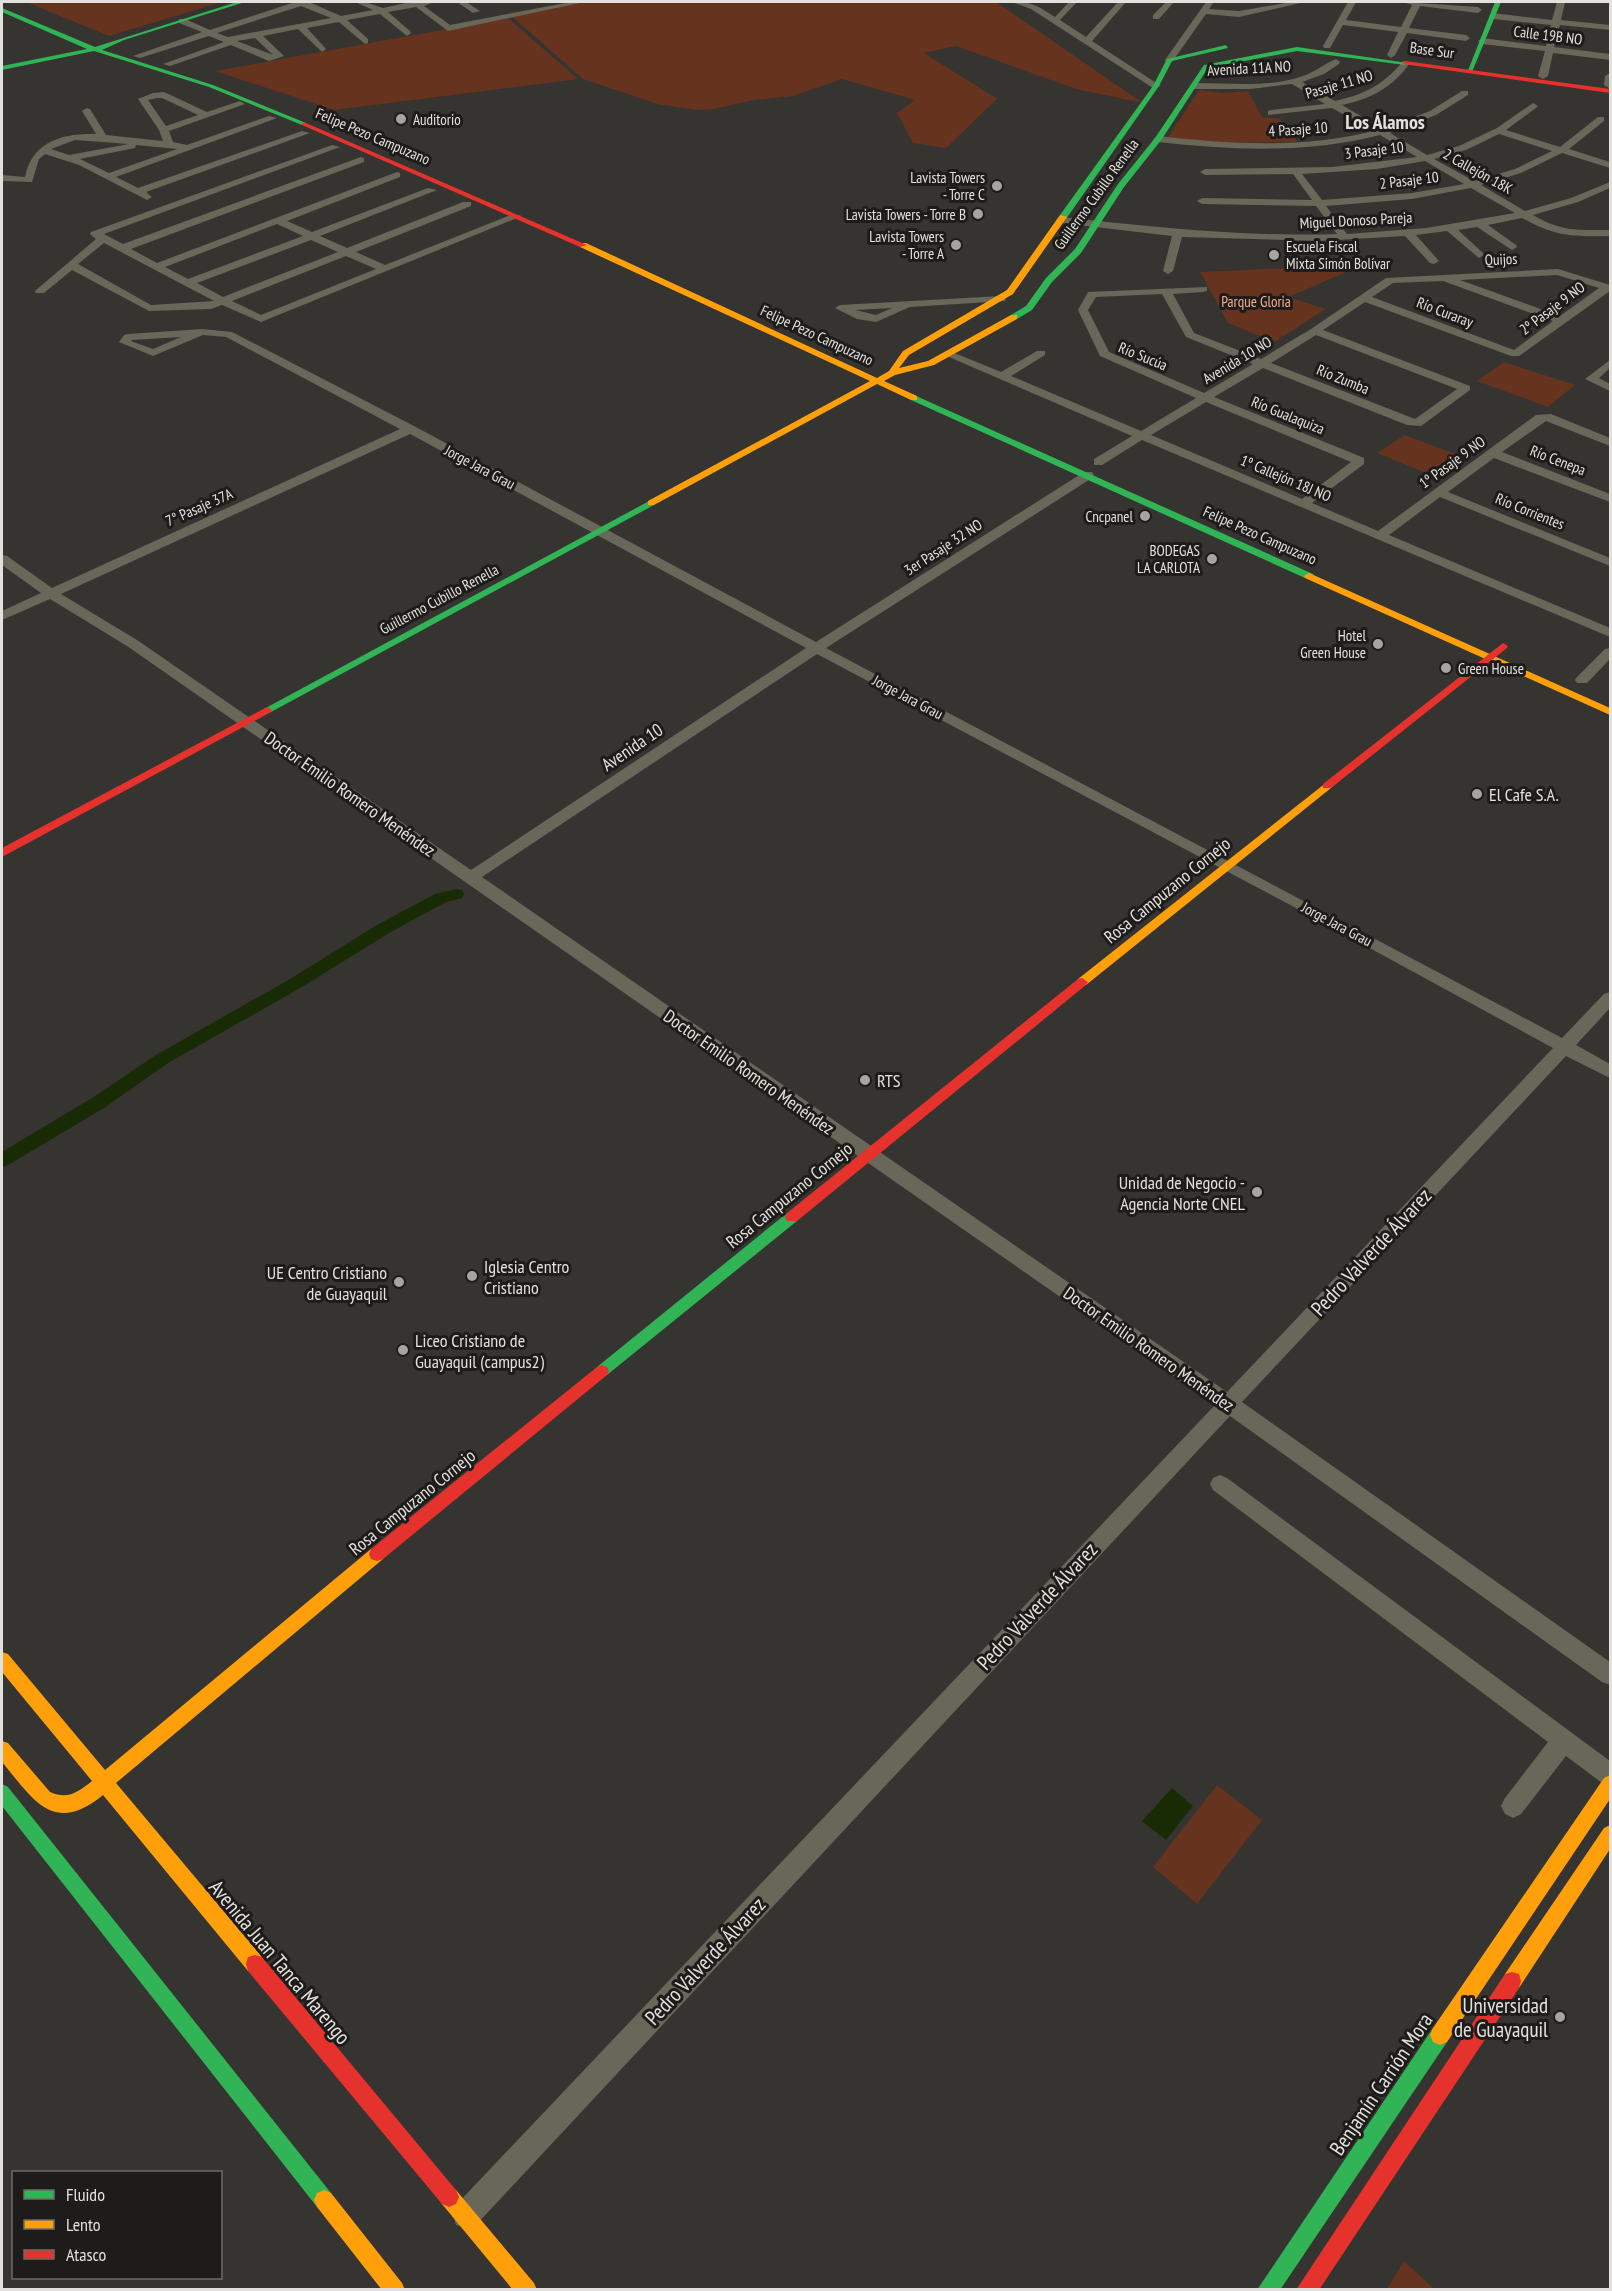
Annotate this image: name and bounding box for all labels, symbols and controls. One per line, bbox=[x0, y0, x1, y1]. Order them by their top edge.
street label: Calle 19B NO bbox=[1513, 21, 1583, 49]
street label: Base Sur bbox=[1409, 37, 1456, 63]
street label: Avenida 11A NO bbox=[1207, 56, 1291, 80]
street label: Pasaje 11 NO bbox=[1303, 65, 1375, 103]
street label: Felipe Pezo Campuzano bbox=[313, 103, 433, 169]
district label: Los Álamos bbox=[1345, 109, 1425, 135]
place label: Auditorio bbox=[413, 110, 461, 129]
marker: Auditorio bbox=[394, 112, 408, 126]
street label: 4 Pasaje 10 bbox=[1268, 117, 1329, 141]
street label: Guillermo Cubillo Renella bbox=[1050, 135, 1142, 253]
street label: 3 Pasaje 10 bbox=[1343, 137, 1405, 163]
street label: 2 Callejón 18K bbox=[1440, 144, 1516, 198]
street label: 2 Pasaje 10 bbox=[1378, 167, 1440, 193]
place label: Lavista Towers - Torre C bbox=[910, 168, 985, 204]
marker: Lavista Towers - Torre C bbox=[990, 179, 1004, 193]
place label: Lavista Towers - Torre B bbox=[846, 205, 966, 224]
marker: Lavista Towers - Torre B bbox=[971, 207, 985, 221]
street label: Miguel Donoso Pareja bbox=[1299, 208, 1413, 232]
place label: Lavista Towers - Torre A bbox=[869, 227, 945, 263]
place label: Escuela Fiscal Mixta Simón Bolívar bbox=[1286, 237, 1391, 273]
marker: Lavista Towers - Torre A bbox=[949, 238, 963, 252]
marker: Escuela Fiscal Mixta Simón Bolívar bbox=[1267, 248, 1281, 262]
street label: Quijos bbox=[1484, 249, 1518, 269]
street label: 2º Pasaje 9 NO bbox=[1516, 277, 1588, 339]
park label: Parque Gloria bbox=[1221, 292, 1291, 311]
street label: Río Curaray bbox=[1414, 293, 1476, 332]
street label: Felipe Pezo Campuzano bbox=[758, 301, 876, 369]
street label: Avenida 10 NO bbox=[1199, 332, 1275, 388]
street label: Río Sucúa bbox=[1116, 338, 1170, 374]
street label: Río Zumba bbox=[1314, 360, 1372, 398]
street label: Río Gualaquiza bbox=[1249, 392, 1327, 438]
street label: 1º Pasaje 9 NO bbox=[1415, 432, 1489, 492]
street label: Jorge Jara Grau bbox=[441, 440, 518, 493]
street label: Río Cenepa bbox=[1527, 441, 1589, 479]
street label: 1º Callejón 18J NO bbox=[1238, 450, 1334, 506]
street label: 7° Pasaje 37A bbox=[163, 483, 236, 530]
street label: Río Corrientes bbox=[1493, 489, 1567, 533]
street label: Felipe Pezo Campuzano bbox=[1200, 501, 1320, 569]
place label: Cncpanel bbox=[1086, 507, 1133, 526]
marker: Cncpanel bbox=[1138, 509, 1152, 523]
street label: 3er Pasaje 32 NO bbox=[900, 515, 986, 579]
place label: BODEGAS LA CARLOTA bbox=[1137, 541, 1201, 577]
marker: BODEGAS LA CARLOTA bbox=[1205, 552, 1219, 566]
street label: Guillermo Cubillo Renella bbox=[376, 560, 502, 638]
place label: Hotel Green House bbox=[1300, 626, 1367, 662]
marker: Hotel Green House bbox=[1371, 637, 1385, 651]
place label: Green House bbox=[1458, 659, 1524, 678]
marker: Green House bbox=[1439, 661, 1453, 675]
street label: Jorge Jara Grau bbox=[869, 670, 946, 723]
street label: Avenida 10 bbox=[597, 718, 667, 776]
street label: Doctor Emilio Romero Menéndez bbox=[260, 726, 440, 862]
place label: El Cafe S.A. bbox=[1489, 783, 1559, 806]
marker: El Cafe S.A. bbox=[1470, 787, 1484, 801]
street label: Rosa Campuzano Cornejo bbox=[1099, 832, 1235, 948]
street label: Jorge Jara Grau bbox=[1298, 897, 1375, 950]
street label: Doctor Emilio Romero Menéndez bbox=[659, 1004, 839, 1140]
place label: RTS bbox=[877, 1069, 901, 1092]
marker: RTS bbox=[858, 1073, 872, 1087]
street label: Rosa Campuzano Cornejo bbox=[721, 1137, 857, 1253]
place label: Unidad de Negocio - Agencia Norte CNEL bbox=[1119, 1171, 1246, 1215]
street label: Pedro Valverde Álvarez bbox=[1305, 1182, 1437, 1322]
marker: Unidad de Negocio - Agencia Norte CNEL bbox=[1250, 1185, 1264, 1199]
place label: Iglesia Centro Cristiano bbox=[484, 1255, 570, 1299]
place label: UE Centro Cristiano de Guayaquil bbox=[267, 1261, 388, 1305]
marker: Iglesia Centro Cristiano bbox=[465, 1269, 479, 1283]
marker: UE Centro Cristiano de Guayaquil bbox=[392, 1275, 406, 1289]
street label: Doctor Emilio Romero Menéndez bbox=[1059, 1281, 1239, 1417]
place label: Liceo Cristiano de Guayaquil (campus2) bbox=[415, 1329, 545, 1373]
marker: Liceo Cristiano de Guayaquil (campus2) bbox=[396, 1343, 410, 1357]
street label: Rosa Campuzano Cornejo bbox=[344, 1444, 480, 1560]
street label: Pedro Valverde Álvarez bbox=[971, 1536, 1103, 1676]
street label: Avenida Juan Tanca Marengo bbox=[203, 1874, 357, 2050]
street label: Pedro Valverde Álvarez bbox=[639, 1891, 771, 2031]
place label: Universidad de Guayaquil bbox=[1454, 1992, 1548, 2043]
street label: Benjamín Carrión Mora bbox=[1323, 2008, 1439, 2160]
marker: Universidad de Guayaquil bbox=[1553, 2010, 1567, 2024]
legend bbox=[12, 2171, 222, 2279]
text: Fluido bbox=[66, 2183, 105, 2206]
text: Lento bbox=[66, 2213, 101, 2236]
text: Atasco bbox=[66, 2243, 107, 2266]

